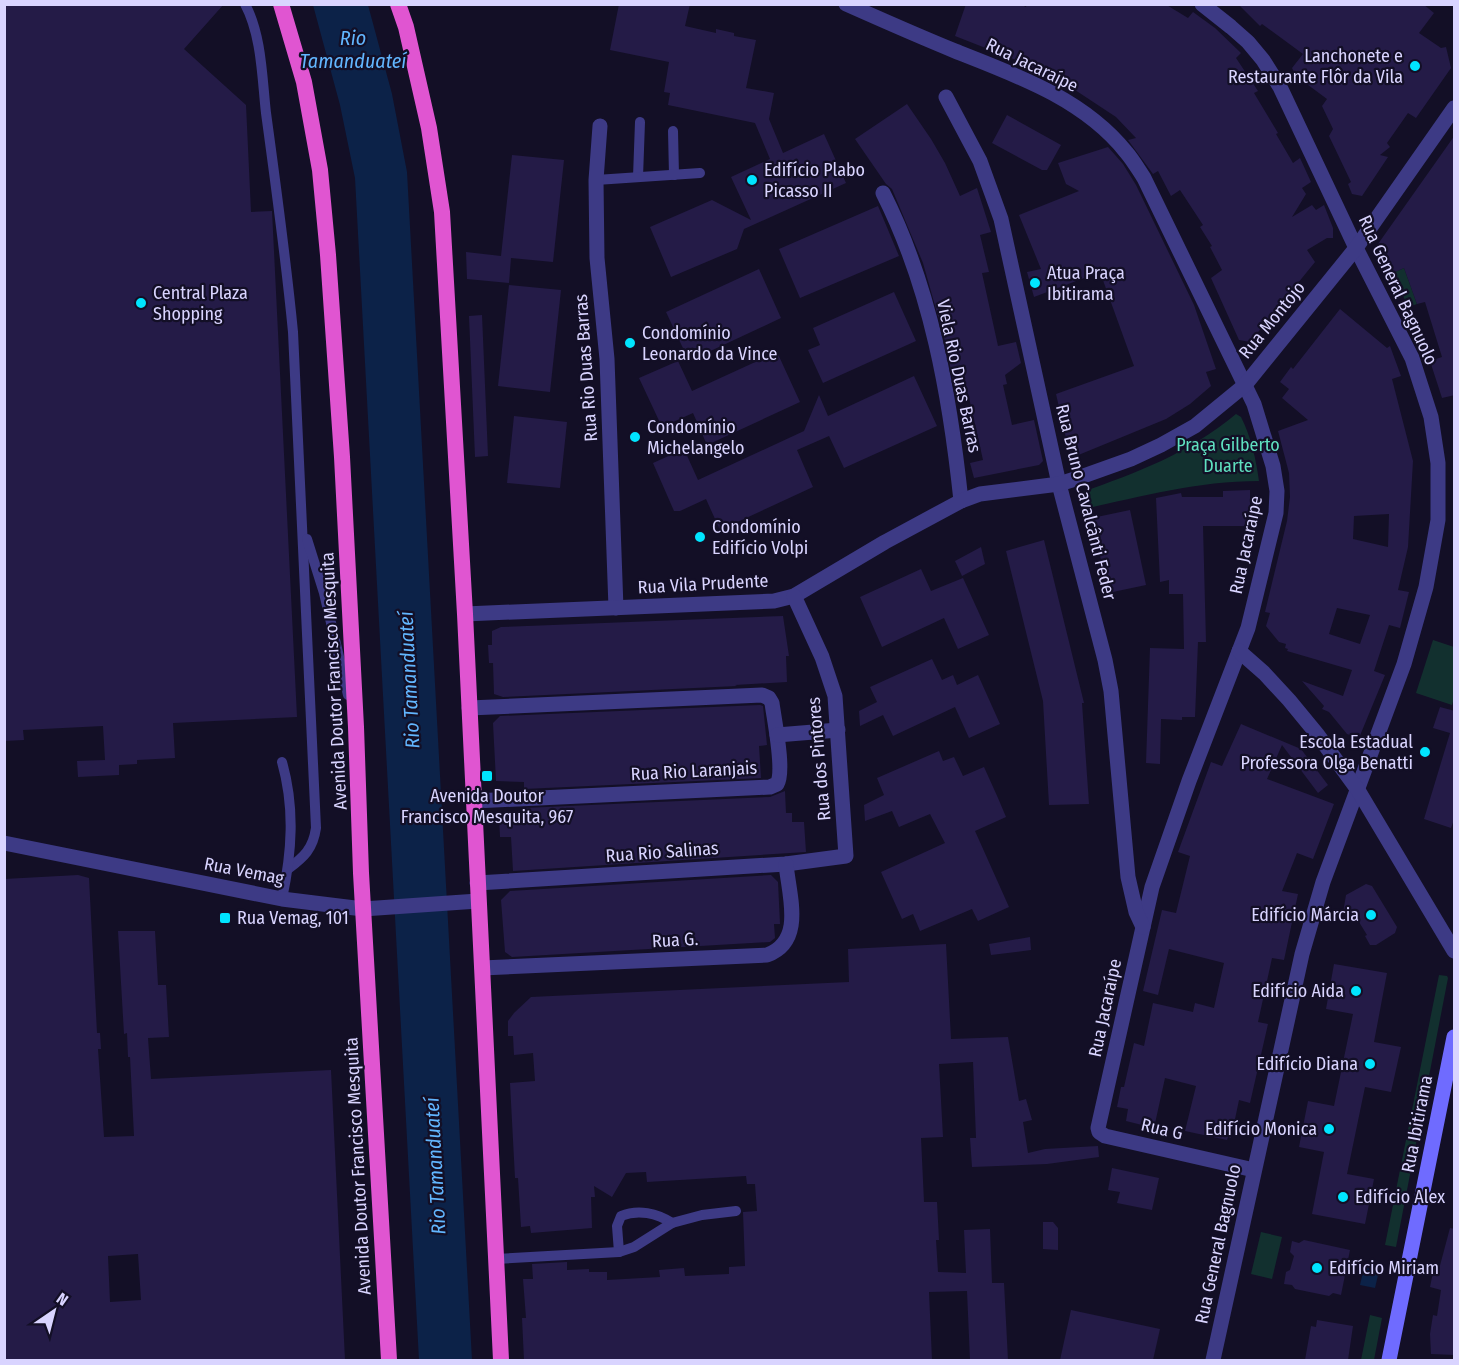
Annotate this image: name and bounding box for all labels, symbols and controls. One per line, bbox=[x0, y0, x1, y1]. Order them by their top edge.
water label: Rio Tamanduateí bbox=[300, 26, 407, 73]
street label: Rua Jacaraípe bbox=[982, 33, 1082, 97]
place label: Lanchonete e Restaurante Flôr da Vila bbox=[1228, 45, 1403, 88]
marker: Lanchonete e Restaurante Flôr da Vila bbox=[1408, 59, 1422, 73]
place label: Edifício Plabo Picasso II bbox=[764, 159, 865, 202]
marker: Edifício Plabo Picasso II bbox=[745, 173, 759, 187]
street label: Rua General Bagnuolo bbox=[1354, 212, 1442, 368]
place label: Atua Praça Ibitirama bbox=[1047, 262, 1125, 305]
marker: Atua Praça Ibitirama bbox=[1028, 276, 1042, 290]
street label: Rua Montojo bbox=[1234, 277, 1310, 363]
place label: Central Plaza Shopping bbox=[153, 282, 248, 325]
street label: Rua Rio Duas Barras bbox=[570, 293, 602, 443]
marker: Central Plaza Shopping bbox=[134, 296, 148, 310]
street label: Viela Rio Duas Barras bbox=[932, 297, 986, 455]
place label: Condomínio Leonardo da Vince bbox=[642, 322, 778, 365]
marker: Condomínio Leonardo da Vince bbox=[623, 336, 637, 350]
street label: Rua Bruno Cavalcânti Feder bbox=[1051, 402, 1121, 603]
place label: Condomínio Michelangelo bbox=[647, 416, 745, 459]
marker: Condomínio Michelangelo bbox=[628, 430, 642, 444]
park label: Praça Gilberto Duarte bbox=[1176, 434, 1280, 477]
street label: Rua Jacaraípe bbox=[1225, 494, 1267, 596]
place label: Condomínio Edifício Volpi bbox=[712, 516, 808, 559]
marker: Condomínio Edifício Volpi bbox=[693, 530, 707, 544]
street label: Avenida Doutor Francisco Mesquita bbox=[316, 552, 352, 810]
street label: Rua Vila Prudente bbox=[637, 570, 769, 598]
water label: Rio Tamanduateí bbox=[393, 610, 425, 749]
street label: Rua dos Pintores bbox=[803, 696, 835, 822]
place label: Escola Estadual Professora Olga Benatti bbox=[1240, 731, 1413, 774]
marker: Escola Estadual Professora Olga Benatti bbox=[1418, 745, 1432, 759]
street label: Rua Rio Laranjais bbox=[630, 757, 758, 785]
marker: Avenida Doutor Francisco Mesquita, 967 bbox=[480, 769, 494, 783]
place label: Avenida Doutor Francisco Mesquita, 967 bbox=[401, 785, 573, 828]
street label: Rua Rio Salinas bbox=[605, 837, 719, 867]
street label: Rua Vemag bbox=[202, 852, 286, 890]
place label: Edifício Márcia bbox=[1251, 904, 1359, 926]
place label: Rua Vemag, 101 bbox=[237, 907, 349, 929]
marker: Edifício Márcia bbox=[1364, 908, 1378, 922]
marker: Rua Vemag, 101 bbox=[218, 911, 232, 925]
street label: Rua G. bbox=[651, 928, 699, 952]
street label: Rua Jacaraípe bbox=[1084, 957, 1126, 1059]
place label: Edifício Aida bbox=[1252, 980, 1344, 1002]
marker: Edifício Aida bbox=[1349, 984, 1363, 998]
street label: Avenida Doutor Francisco Mesquita bbox=[340, 1037, 376, 1295]
place label: Edifício Diana bbox=[1257, 1053, 1358, 1075]
marker: Edifício Diana bbox=[1363, 1057, 1377, 1071]
street label: Rua Ibitirama bbox=[1397, 1073, 1437, 1175]
water label: Rio Tamanduateí bbox=[419, 1096, 451, 1235]
street label: Rua G bbox=[1139, 1113, 1185, 1145]
place label: Edifício Monica bbox=[1205, 1118, 1317, 1140]
marker: Edifício Monica bbox=[1322, 1122, 1336, 1136]
street label: Rua General Bagnuolo bbox=[1190, 1162, 1246, 1326]
place label: Edifício Alex bbox=[1355, 1186, 1445, 1208]
marker: Edifício Alex bbox=[1336, 1190, 1350, 1204]
place label: Edifício Miriam bbox=[1329, 1257, 1439, 1279]
marker: Edifício Miriam bbox=[1310, 1261, 1324, 1275]
north arrow bbox=[24, 1281, 84, 1341]
text: N bbox=[53, 1289, 72, 1310]

